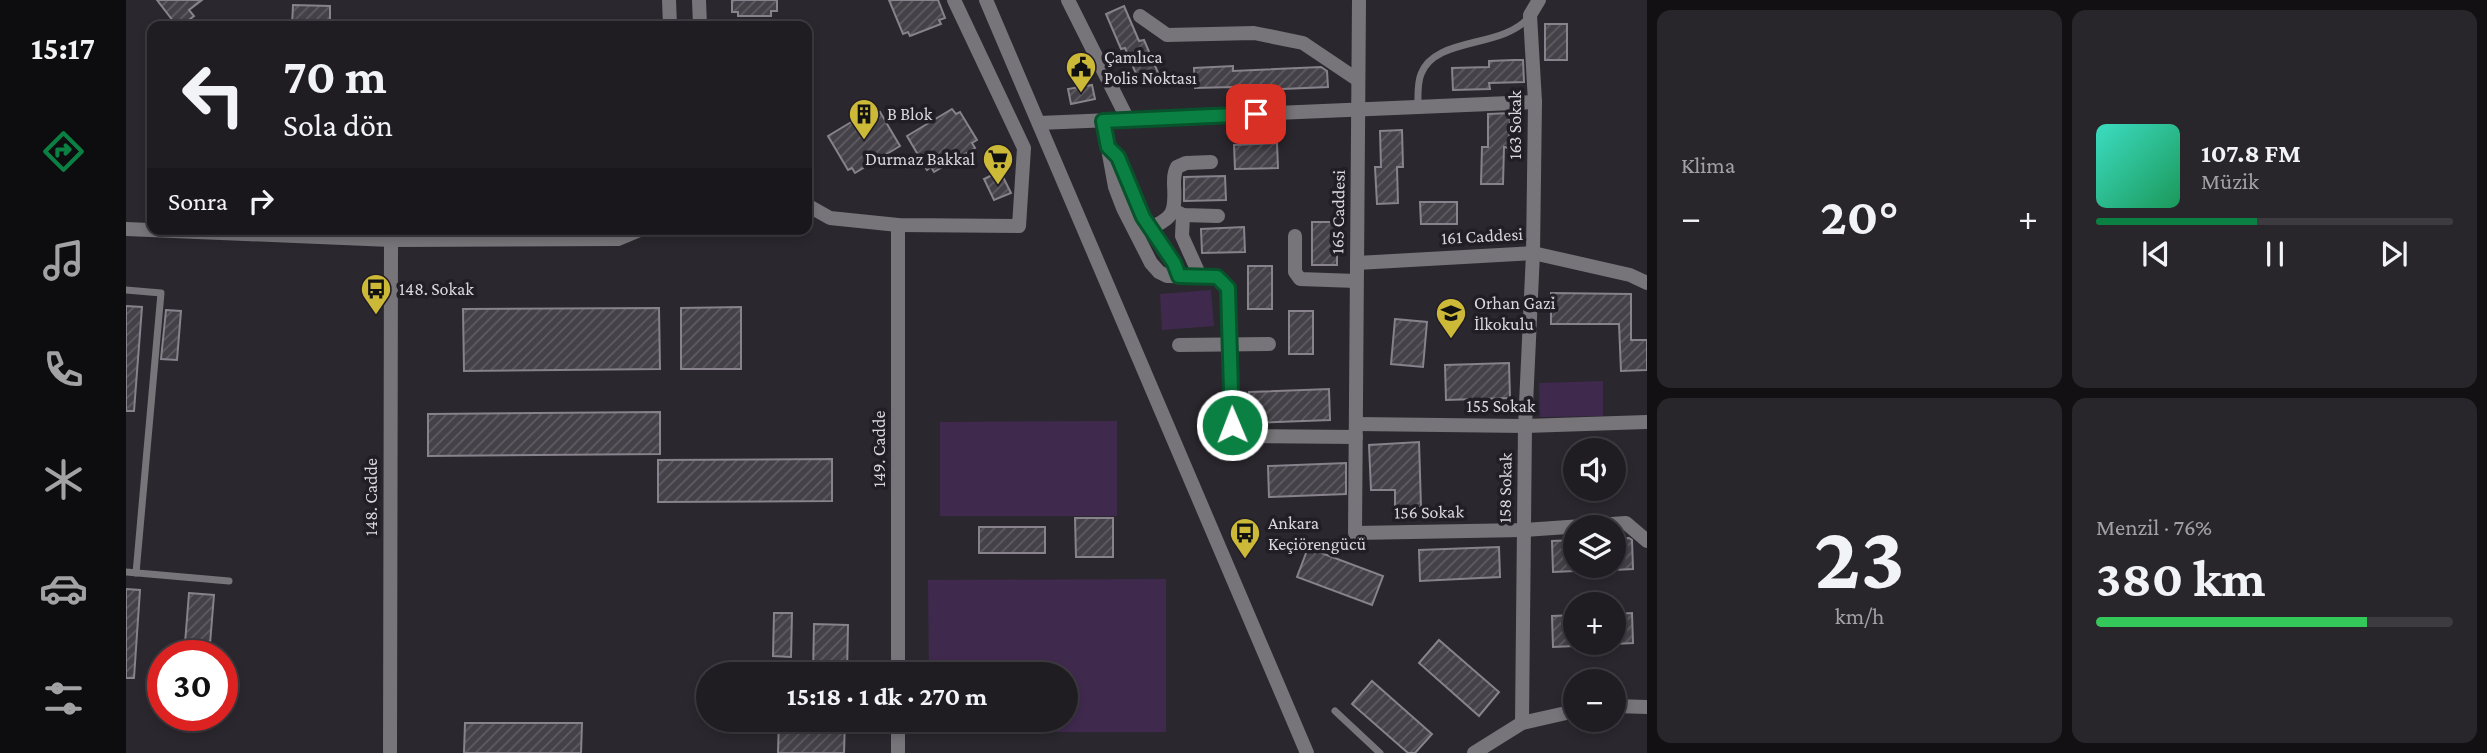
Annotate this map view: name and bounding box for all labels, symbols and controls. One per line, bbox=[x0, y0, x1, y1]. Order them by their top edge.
text: 15:17 bbox=[31, 30, 95, 66]
place label: Çamlıca Polis Noktası bbox=[1104, 47, 1197, 88]
icon: left bbox=[168, 49, 259, 140]
text: 70 m bbox=[283, 49, 387, 104]
public building icon: Çamlıca Polis Noktası bbox=[1064, 50, 1098, 94]
pin bbox=[1226, 84, 1286, 144]
street label: 163 Sokak bbox=[1505, 90, 1525, 160]
icon: arrive bbox=[1237, 95, 1275, 133]
building icon: B Blok bbox=[847, 97, 881, 141]
place label: B Blok bbox=[887, 104, 933, 124]
text: Sola dön bbox=[283, 107, 393, 143]
icon: directions bbox=[39, 127, 88, 176]
text: 107.8 FM bbox=[2201, 139, 2301, 168]
supermarket icon: Durmaz Bakkal bbox=[981, 142, 1015, 186]
place label: Durmaz Bakkal bbox=[865, 149, 975, 169]
text: Klima bbox=[1681, 152, 1735, 178]
text: Müzik bbox=[2201, 168, 2259, 194]
street label: 165 Caddesi bbox=[1327, 169, 1349, 254]
icon: right bbox=[242, 182, 280, 220]
text: Sonra bbox=[168, 187, 228, 216]
text: 20° bbox=[1820, 187, 1899, 245]
text: − bbox=[1681, 196, 1701, 238]
text: + bbox=[2018, 196, 2038, 238]
street label: 161 Caddesi bbox=[1441, 224, 1524, 248]
icon: previous bbox=[2137, 235, 2175, 273]
icon: pause bbox=[2256, 235, 2294, 273]
icon: next bbox=[2375, 235, 2413, 273]
icon: music bbox=[39, 236, 88, 285]
bus stop icon: 148. Sokak bbox=[359, 272, 393, 316]
place label: 148. Sokak bbox=[399, 279, 474, 299]
place label: Orhan Gazi İlkokulu bbox=[1474, 293, 1556, 334]
school or university icon: Orhan Gazi İlkokulu bbox=[1434, 296, 1468, 340]
icon: phone bbox=[39, 345, 88, 394]
position arrow bbox=[1195, 388, 1269, 462]
street label: 155 Sokak bbox=[1467, 396, 1536, 416]
street label: 149. Cadde bbox=[869, 410, 889, 487]
map controls bbox=[1563, 438, 1626, 732]
button: sound bbox=[1563, 438, 1626, 501]
street label: 158 Sokak bbox=[1494, 452, 1516, 523]
icon: climate bbox=[39, 455, 88, 504]
street label: 148. Cadde bbox=[361, 458, 381, 536]
street label: 156 Sokak bbox=[1394, 501, 1464, 523]
text: 23 bbox=[1814, 506, 1905, 608]
place label: Ankara Keçiörengücü bbox=[1268, 513, 1366, 554]
text: Menzil · 76% bbox=[2096, 514, 2212, 540]
button: layers bbox=[1563, 515, 1626, 578]
bus stop icon: Ankara Keçiörengücü bbox=[1228, 516, 1262, 560]
text: 380 km bbox=[2096, 549, 2266, 607]
icon: car bbox=[39, 564, 88, 613]
button: + bbox=[1563, 592, 1626, 655]
text: km/h bbox=[1835, 603, 1884, 629]
speed limit sign: 30 bbox=[147, 640, 238, 731]
button: − bbox=[1563, 669, 1626, 732]
icon: filters bbox=[39, 674, 88, 723]
text: 15:18 · 1 dk · 270 m bbox=[787, 682, 987, 711]

